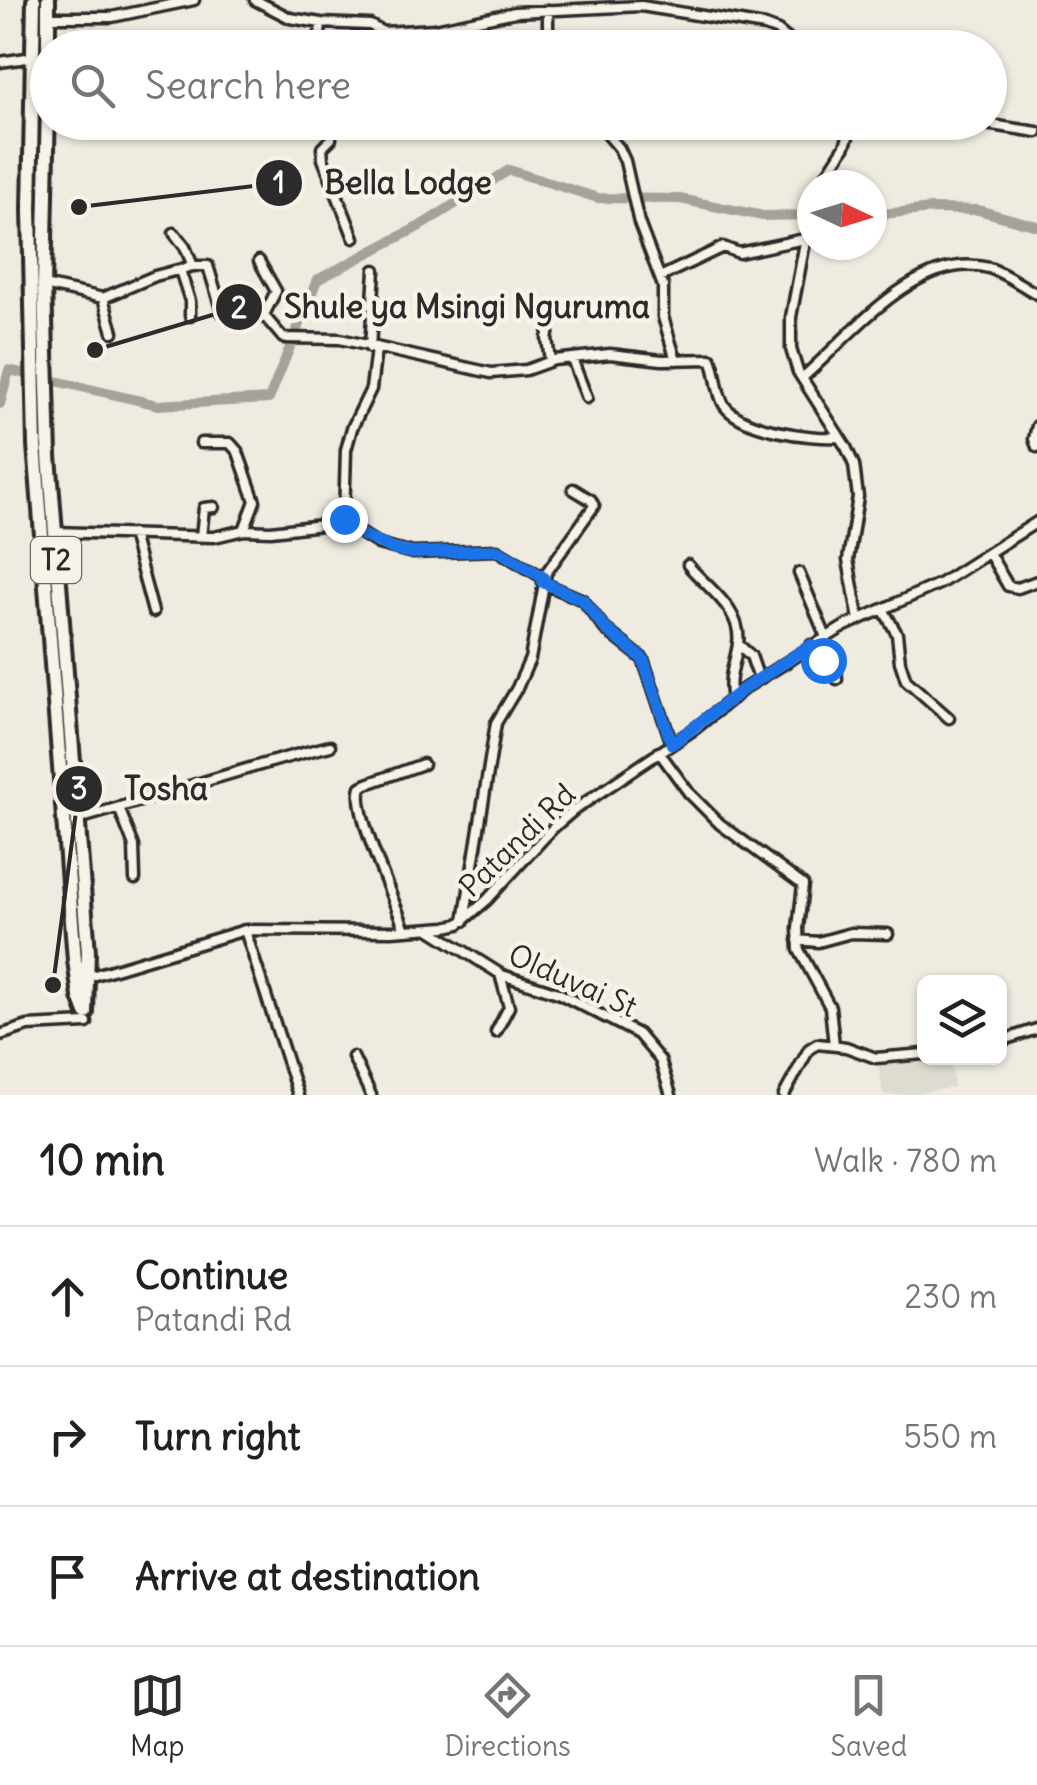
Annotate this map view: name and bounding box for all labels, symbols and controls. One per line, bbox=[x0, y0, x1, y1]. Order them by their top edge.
search box bbox=[30, 30, 1007, 140]
icon: search bbox=[65, 58, 120, 113]
text: Search here bbox=[145, 62, 351, 109]
callout: Bella Lodge bbox=[254, 152, 511, 214]
text: Bella Lodge bbox=[324, 162, 492, 203]
text: 1 bbox=[273, 163, 285, 201]
north arrow bbox=[797, 170, 887, 260]
callout: Shule ya Msingi Nguruma bbox=[214, 276, 670, 338]
text: Shule ya Msingi Nguruma bbox=[284, 286, 650, 327]
text: 2 bbox=[231, 288, 247, 326]
route end bbox=[322, 497, 368, 543]
road number: T2 bbox=[31, 537, 81, 583]
route start bbox=[801, 638, 847, 684]
callout: Tosha bbox=[54, 758, 228, 820]
text: Tosha bbox=[124, 768, 208, 809]
text: 3 bbox=[70, 769, 88, 807]
street label: Patandi Rd bbox=[451, 775, 583, 905]
street label: Olduvai St bbox=[503, 935, 643, 1025]
map controls bbox=[917, 975, 1007, 1065]
button: layers bbox=[917, 975, 1007, 1065]
text: 10 min bbox=[40, 1134, 165, 1186]
text: Walk · 780 m bbox=[814, 1140, 997, 1181]
text: Continue bbox=[135, 1252, 288, 1299]
icon: ahead bbox=[40, 1269, 95, 1324]
text: 230 m bbox=[905, 1276, 997, 1317]
text: Patandi Rd bbox=[135, 1299, 292, 1340]
icon: right bbox=[40, 1409, 95, 1464]
text: Turn right bbox=[135, 1413, 301, 1460]
text: 550 m bbox=[903, 1416, 997, 1457]
icon: arrive bbox=[40, 1549, 95, 1604]
text: Arrive at destination bbox=[135, 1553, 480, 1600]
tab: Map bbox=[130, 1668, 185, 1764]
tab: Directions bbox=[444, 1668, 571, 1764]
tab: Saved bbox=[830, 1668, 907, 1764]

